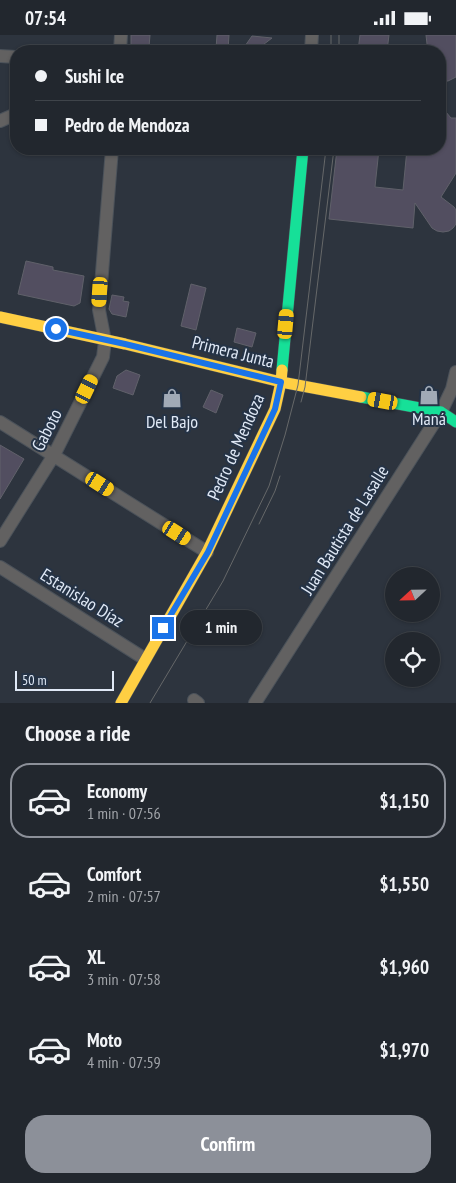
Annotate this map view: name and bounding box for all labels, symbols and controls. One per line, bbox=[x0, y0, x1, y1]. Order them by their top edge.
text: 07:54 bbox=[25, 6, 66, 30]
text: Sushi Ice bbox=[65, 64, 124, 88]
text: Pedro de Mendoza bbox=[65, 113, 190, 137]
car bbox=[91, 277, 108, 307]
car bbox=[277, 308, 294, 340]
route start bbox=[45, 318, 67, 340]
street label: Primera Junta bbox=[190, 330, 277, 373]
car bbox=[73, 372, 100, 406]
shop icon: Maná bbox=[418, 384, 440, 406]
shop icon: Del Bajo bbox=[161, 387, 183, 409]
street label: Pedro de Mendoza bbox=[202, 390, 269, 504]
car bbox=[366, 391, 399, 411]
street label: Gaboto bbox=[26, 405, 67, 455]
place label: Maná bbox=[412, 407, 446, 430]
place label: Del Bajo bbox=[146, 410, 198, 433]
street label: Juan Bautista de Lasalle bbox=[295, 461, 394, 599]
car bbox=[83, 470, 116, 498]
car bbox=[160, 519, 193, 547]
street label: Estanislao Díaz bbox=[36, 563, 128, 632]
north arrow bbox=[385, 567, 440, 623]
map controls bbox=[385, 567, 440, 687]
callout: 1 min bbox=[180, 611, 263, 645]
route end bbox=[152, 617, 174, 639]
text: 1 min bbox=[205, 617, 237, 637]
button: locate bbox=[385, 632, 440, 687]
scale bar bbox=[15, 668, 114, 691]
text: 50 m bbox=[22, 671, 47, 689]
text: Choose a ride bbox=[25, 719, 130, 747]
icon: car bbox=[27, 778, 72, 823]
text: Economy bbox=[87, 779, 147, 803]
text: $1,150 bbox=[379, 789, 429, 813]
text: 1 min · 07:56 bbox=[87, 803, 161, 823]
icon: car bbox=[27, 861, 72, 906]
text: Comfort bbox=[87, 862, 141, 886]
text: $1,550 bbox=[379, 872, 429, 896]
text: 2 min · 07:57 bbox=[87, 886, 161, 906]
icon: car bbox=[27, 944, 72, 989]
text: XL bbox=[87, 945, 105, 969]
text: $1,960 bbox=[379, 955, 429, 979]
text: 3 min · 07:58 bbox=[87, 969, 161, 989]
icon: car bbox=[27, 1027, 72, 1072]
text: Moto bbox=[87, 1028, 122, 1052]
text: $1,970 bbox=[379, 1038, 429, 1062]
text: 4 min · 07:59 bbox=[87, 1052, 161, 1072]
button: Confirm bbox=[25, 1115, 431, 1173]

